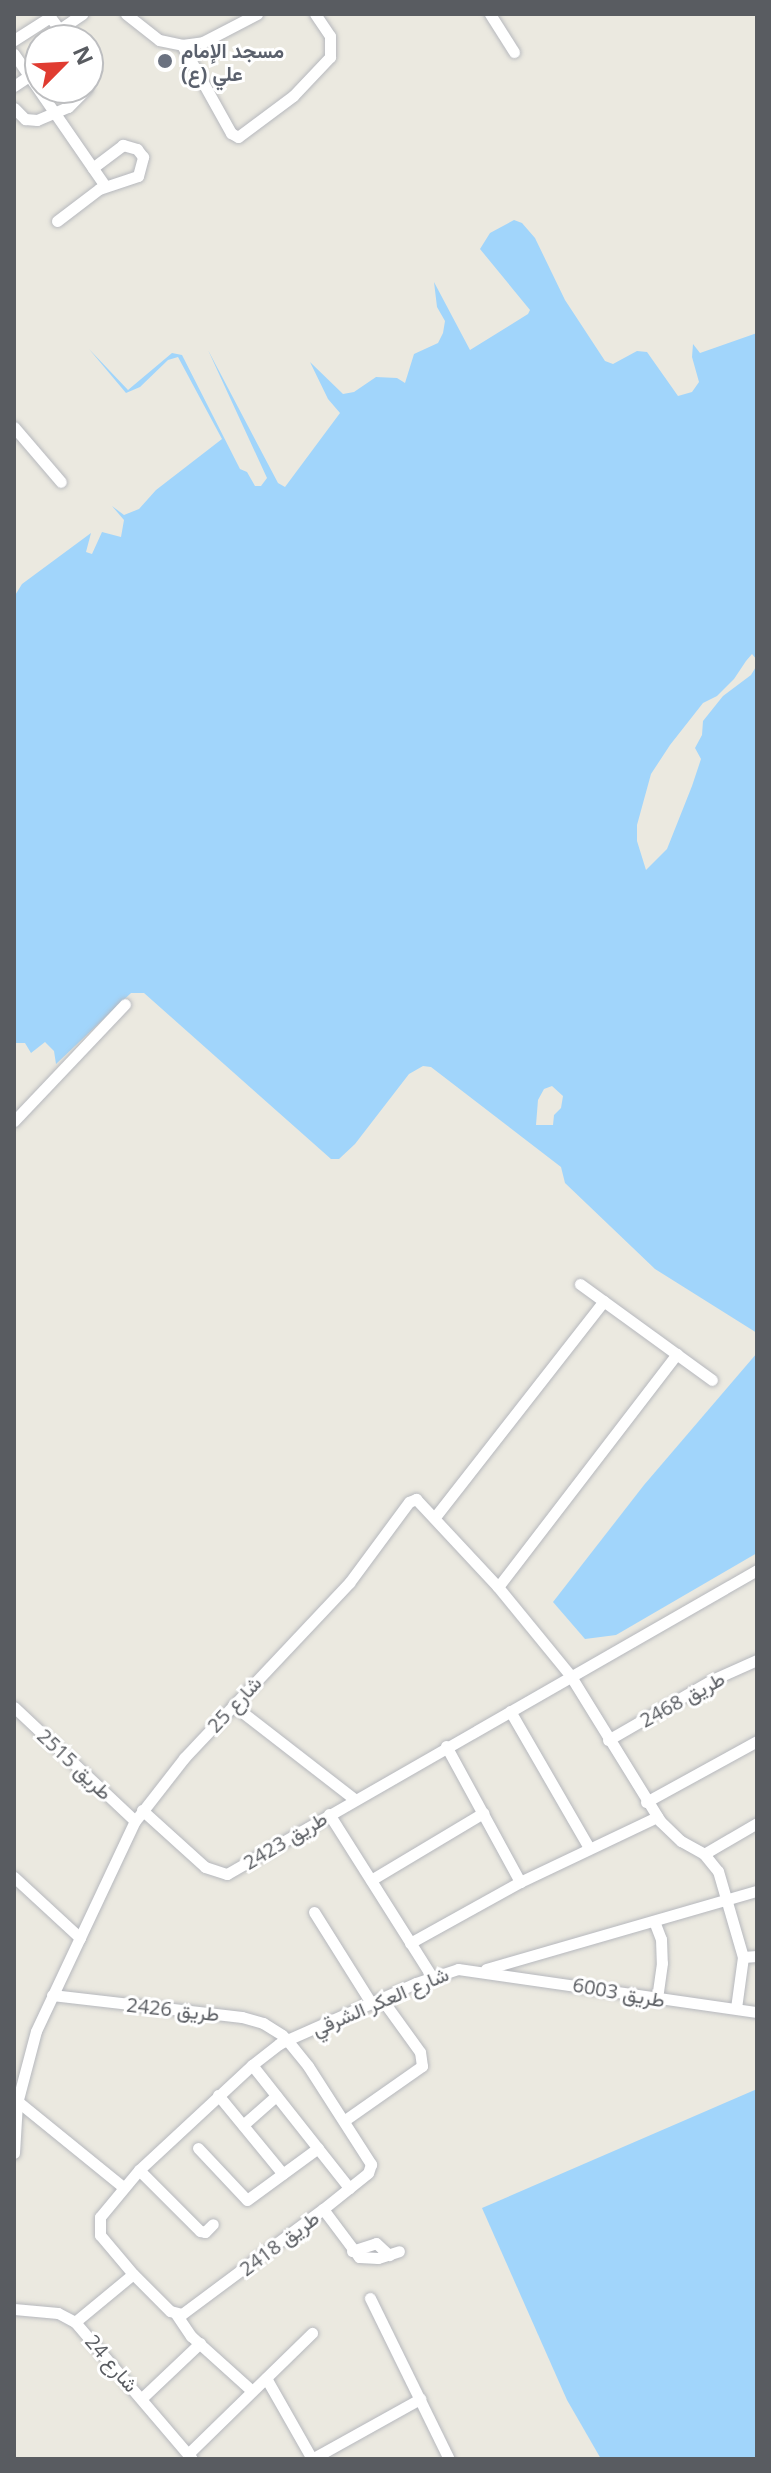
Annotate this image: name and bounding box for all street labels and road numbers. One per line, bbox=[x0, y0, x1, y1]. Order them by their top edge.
street label: طريق 2468 bbox=[635, 1666, 729, 1732]
street label: شارع 25 bbox=[202, 1671, 266, 1737]
street label: طريق 2515 bbox=[33, 1723, 117, 1805]
street label: طريق 2423 bbox=[239, 1806, 331, 1874]
street label: شارع العكر الشرقي bbox=[308, 1961, 452, 2041]
street label: طريق 6003 bbox=[571, 1972, 667, 2012]
street label: طريق 2426 bbox=[125, 1992, 221, 2026]
street label: طريق 2418 bbox=[235, 2205, 323, 2281]
street label: شارع 24 bbox=[81, 2329, 143, 2397]

